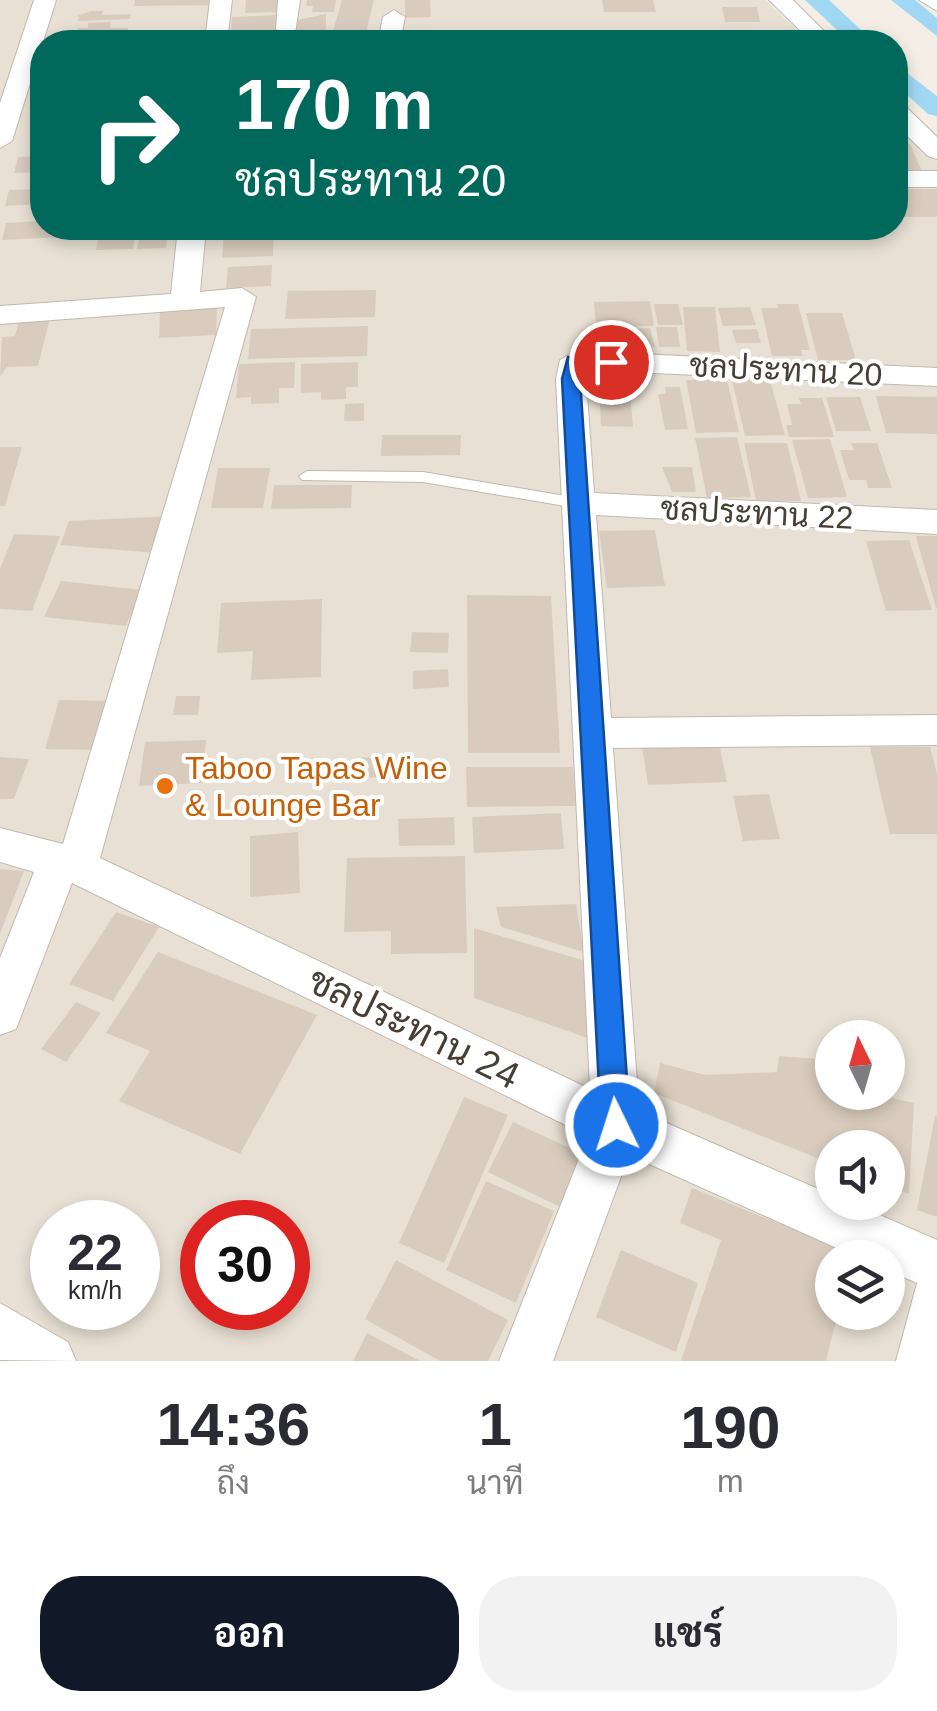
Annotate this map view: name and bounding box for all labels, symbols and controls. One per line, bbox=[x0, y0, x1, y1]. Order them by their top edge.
text: 170 m bbox=[235, 66, 433, 144]
icon: right bbox=[70, 70, 200, 200]
text: ชลประทาน 20 bbox=[235, 155, 506, 206]
pin bbox=[569, 320, 654, 405]
icon: arrive bbox=[584, 335, 639, 390]
street label: ชลประทาน 20 bbox=[689, 347, 883, 393]
street label: ชลประทาน 22 bbox=[660, 490, 854, 536]
place label: Taboo Tapas Wine & Lounge Bar bbox=[185, 750, 448, 823]
marker: Taboo Tapas Wine & Lounge Bar bbox=[154, 775, 176, 797]
street label: ชลประทาน 24 bbox=[302, 959, 526, 1097]
north arrow bbox=[815, 1020, 905, 1110]
map controls bbox=[815, 1020, 905, 1330]
position arrow bbox=[564, 1073, 668, 1177]
button: sound bbox=[815, 1130, 905, 1220]
speed limit sign: 30 bbox=[180, 1200, 310, 1330]
text: 22 bbox=[67, 1225, 123, 1281]
button: layers bbox=[815, 1240, 905, 1330]
text: km/h bbox=[68, 1276, 122, 1304]
text: 14:36 bbox=[157, 1391, 310, 1458]
text: 1 bbox=[478, 1391, 512, 1458]
text: 190 bbox=[680, 1394, 780, 1461]
text: m bbox=[717, 1463, 744, 1499]
text: ถึง bbox=[217, 1465, 250, 1501]
text: นาที bbox=[467, 1465, 524, 1501]
button: ออก bbox=[40, 1576, 459, 1691]
button: แชร์ bbox=[479, 1576, 897, 1691]

